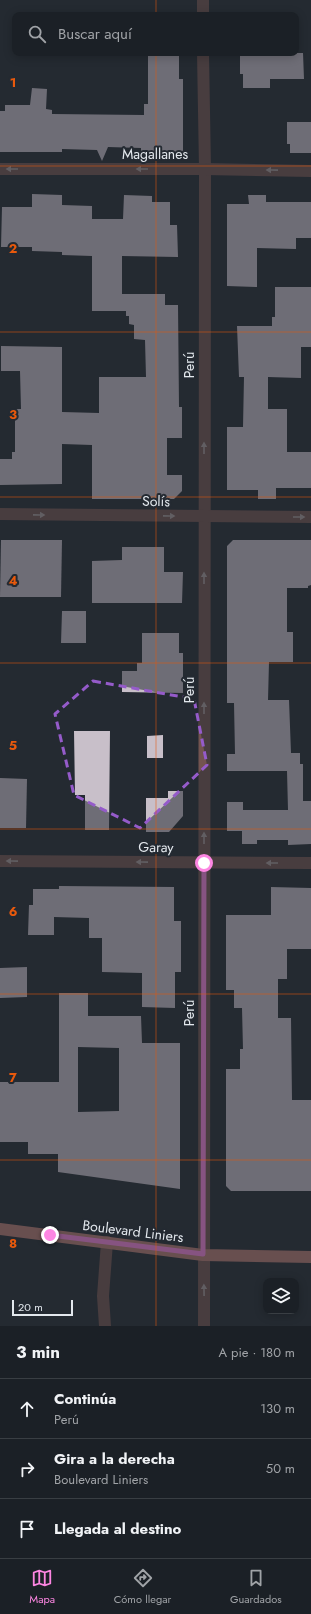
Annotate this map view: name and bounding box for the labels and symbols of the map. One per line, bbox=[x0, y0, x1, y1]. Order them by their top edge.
text: 1 bbox=[10, 73, 16, 92]
street label: Magallanes bbox=[122, 144, 188, 164]
one-way arrow bbox=[5, 166, 18, 172]
one-way arrow bbox=[135, 166, 148, 172]
one-way arrow bbox=[265, 167, 278, 173]
text: 2 bbox=[9, 239, 17, 258]
street label: Perú bbox=[179, 352, 199, 378]
text: 3 bbox=[9, 405, 17, 424]
one-way arrow bbox=[201, 441, 207, 454]
street label: Solís bbox=[142, 491, 170, 511]
one-way arrow bbox=[33, 512, 46, 518]
one-way arrow bbox=[163, 513, 176, 519]
one-way arrow bbox=[293, 514, 306, 520]
text: 4 bbox=[8, 571, 18, 590]
one-way arrow bbox=[201, 571, 207, 584]
street label: Perú bbox=[179, 677, 199, 703]
one-way arrow bbox=[201, 701, 207, 714]
text: 5 bbox=[9, 736, 17, 755]
one-way arrow bbox=[201, 831, 207, 844]
street label: Garay bbox=[138, 837, 175, 857]
route start bbox=[195, 854, 213, 872]
one-way arrow bbox=[5, 858, 18, 864]
one-way arrow bbox=[135, 859, 148, 865]
one-way arrow bbox=[265, 860, 278, 866]
text: 6 bbox=[9, 902, 18, 921]
street label: Perú bbox=[179, 1000, 199, 1026]
text: 7 bbox=[9, 1068, 17, 1087]
street label: Boulevard Liniers bbox=[81, 1215, 185, 1247]
route end bbox=[41, 1226, 59, 1244]
text: 8 bbox=[9, 1234, 17, 1253]
one-way arrow bbox=[201, 1283, 207, 1296]
scale bar bbox=[12, 1298, 73, 1317]

